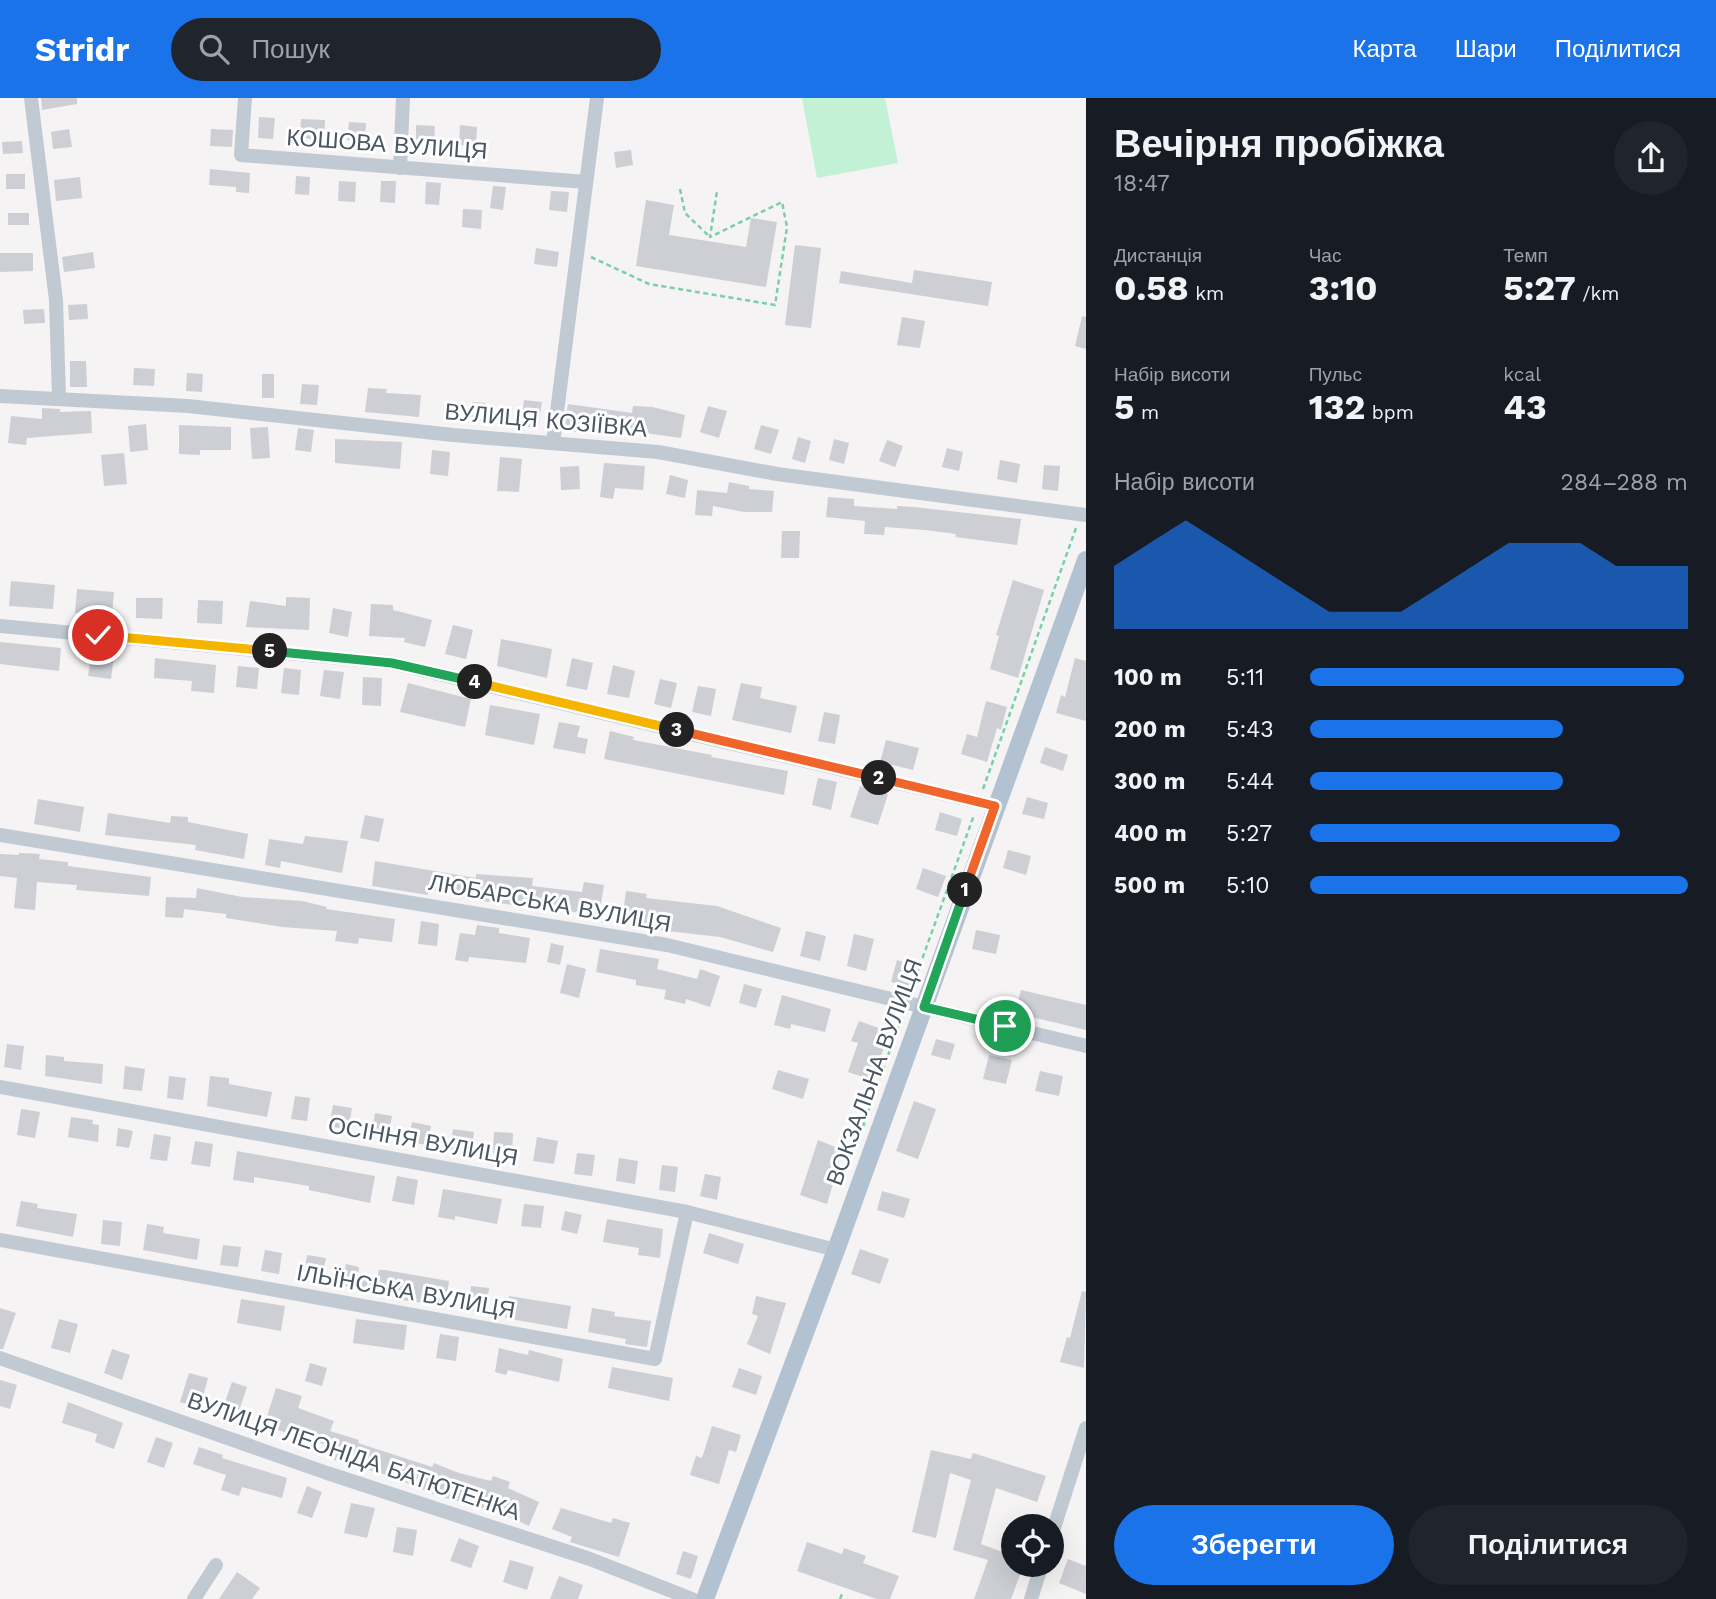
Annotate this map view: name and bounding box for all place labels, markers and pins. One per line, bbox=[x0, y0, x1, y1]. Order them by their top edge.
pin bbox=[68, 605, 128, 665]
pin: 5 bbox=[252, 634, 288, 668]
pin: 4 bbox=[458, 664, 492, 700]
pin: 3 bbox=[660, 712, 694, 748]
pin: 2 bbox=[862, 760, 896, 796]
pin: 1 bbox=[948, 872, 982, 908]
pin bbox=[975, 996, 1035, 1056]

